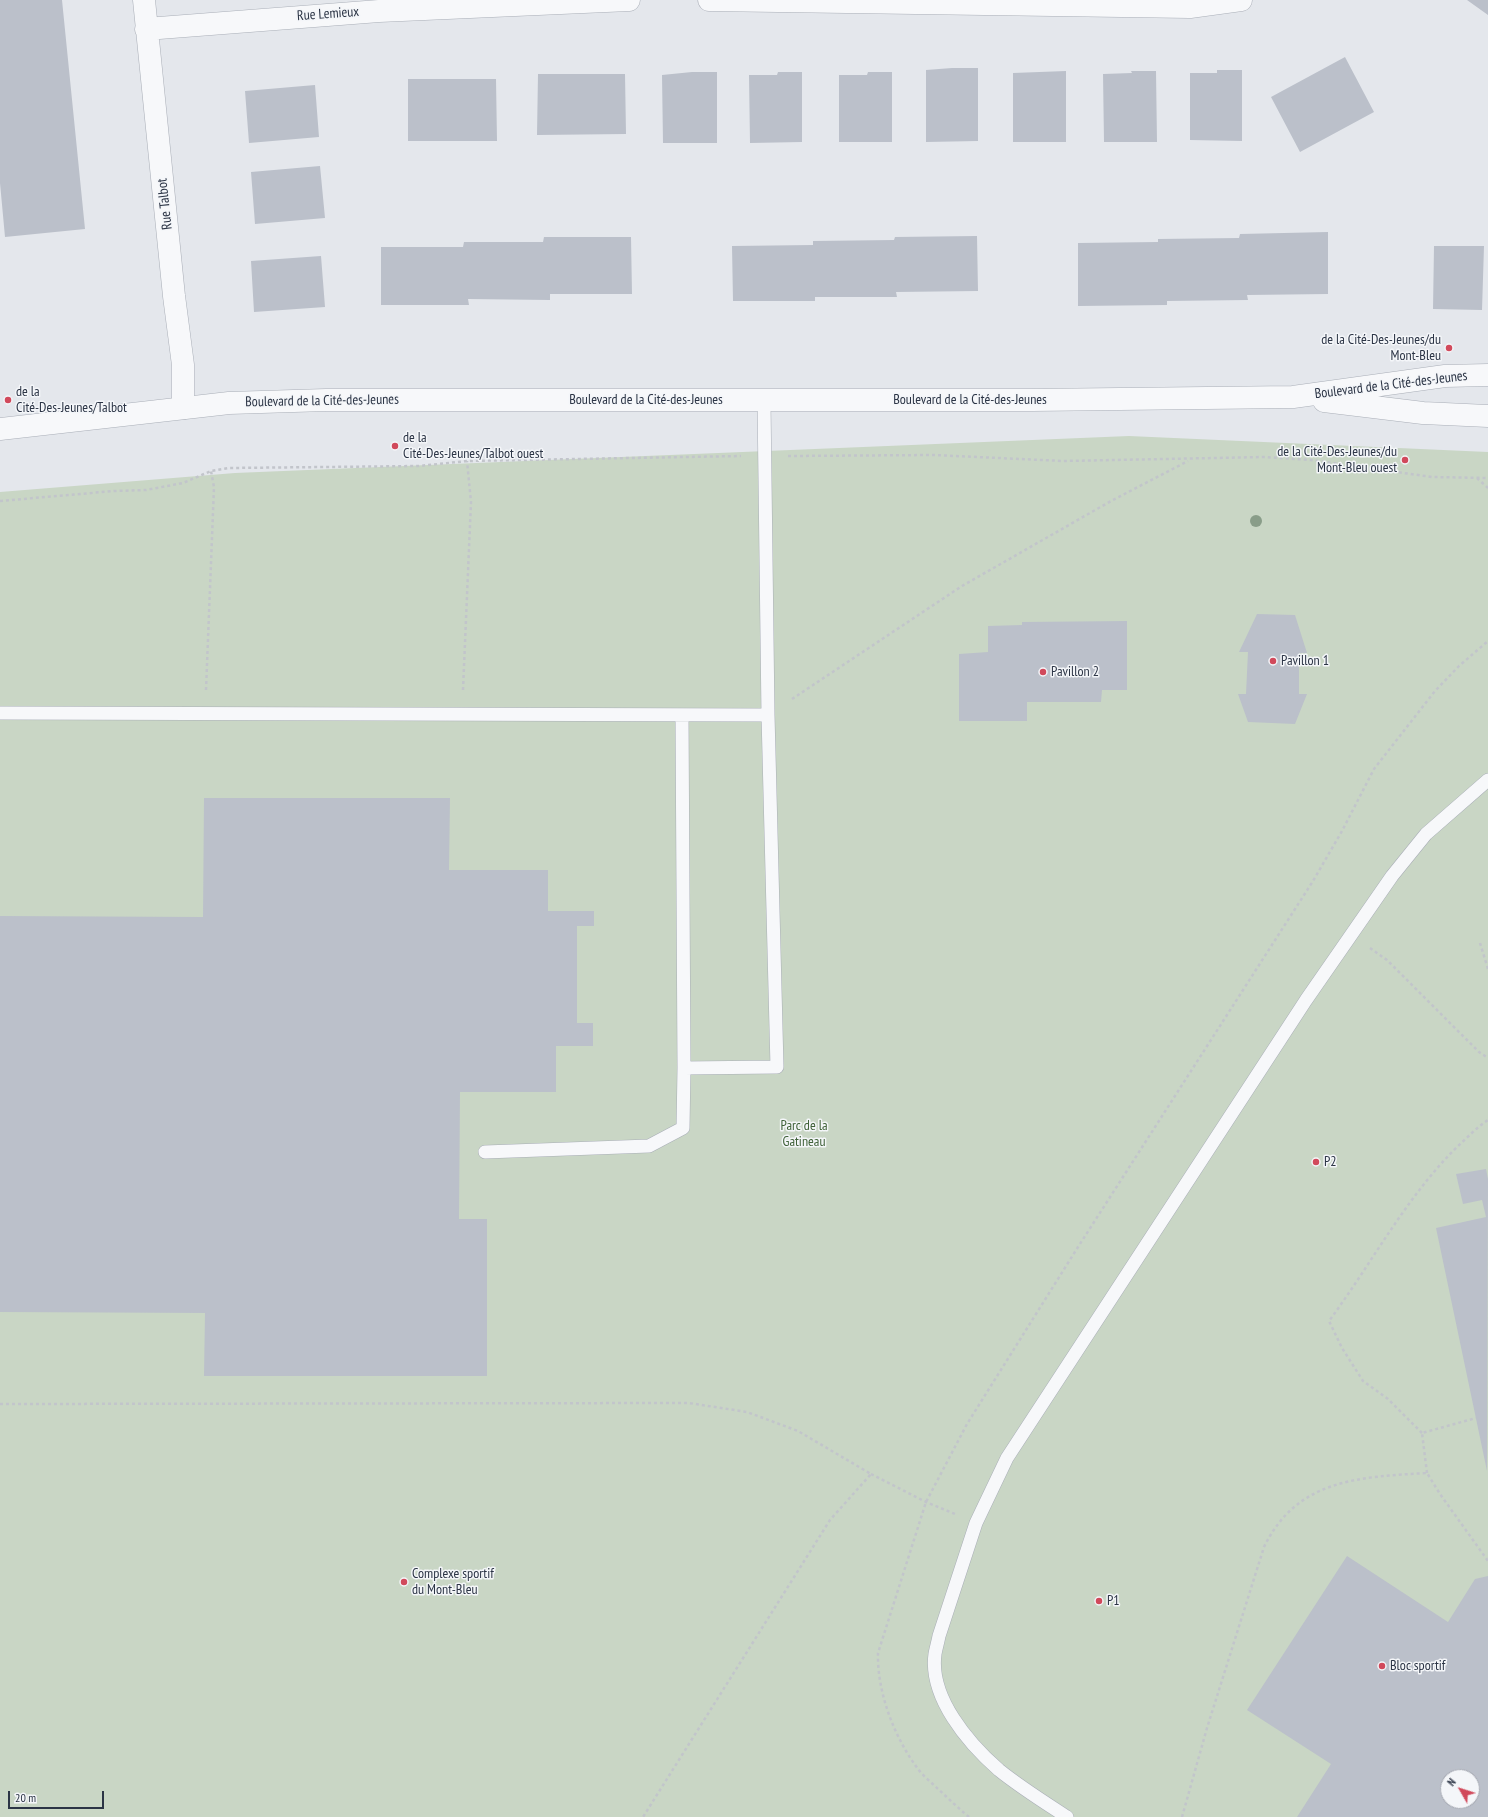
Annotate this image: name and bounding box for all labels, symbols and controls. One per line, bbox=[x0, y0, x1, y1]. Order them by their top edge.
street label: Rue Lemieux bbox=[296, 3, 360, 25]
street label: Rue Talbot bbox=[154, 178, 176, 230]
place label: de la Cité-Des-Jeunes/du Mont-Bleu bbox=[1321, 332, 1441, 364]
marker: de la Cité-Des-Jeunes/du Mont-Bleu bbox=[1444, 343, 1454, 353]
street label: Boulevard de la Cité-des-Jeunes bbox=[1314, 367, 1468, 403]
place label: de la Cité-Des-Jeunes/Talbot bbox=[16, 384, 127, 416]
street label: Boulevard de la Cité-des-Jeunes bbox=[245, 391, 399, 411]
street label: Boulevard de la Cité-des-Jeunes bbox=[569, 392, 723, 408]
street label: Boulevard de la Cité-des-Jeunes bbox=[893, 392, 1047, 408]
marker: de la Cité-Des-Jeunes/Talbot bbox=[3, 395, 13, 405]
place label: de la Cité-Des-Jeunes/Talbot ouest bbox=[403, 430, 543, 462]
marker: de la Cité-Des-Jeunes/Talbot ouest bbox=[390, 441, 400, 451]
place label: de la Cité-Des-Jeunes/du Mont-Bleu ouest bbox=[1277, 444, 1397, 476]
marker: de la Cité-Des-Jeunes/du Mont-Bleu ouest bbox=[1400, 455, 1410, 465]
place label: Pavillon 1 bbox=[1281, 653, 1329, 669]
marker: Pavillon 1 bbox=[1268, 656, 1278, 666]
place label: Pavillon 2 bbox=[1051, 664, 1099, 680]
marker: Pavillon 2 bbox=[1038, 667, 1048, 677]
park label: Parc de la Gatineau bbox=[781, 1118, 827, 1150]
place label: P2 bbox=[1324, 1154, 1337, 1170]
marker: P2 bbox=[1311, 1157, 1321, 1167]
place label: Complexe sportif du Mont-Bleu bbox=[412, 1566, 494, 1598]
marker: Complexe sportif du Mont-Bleu bbox=[399, 1577, 409, 1587]
place label: P1 bbox=[1107, 1593, 1120, 1609]
marker: P1 bbox=[1094, 1596, 1104, 1606]
place label: Bloc sportif bbox=[1390, 1658, 1445, 1674]
marker: Bloc sportif bbox=[1377, 1661, 1387, 1671]
north arrow bbox=[1440, 1769, 1480, 1809]
text: N bbox=[1444, 1775, 1459, 1789]
scale bar bbox=[10, 1783, 106, 1809]
text: 20 m bbox=[15, 1790, 36, 1805]

